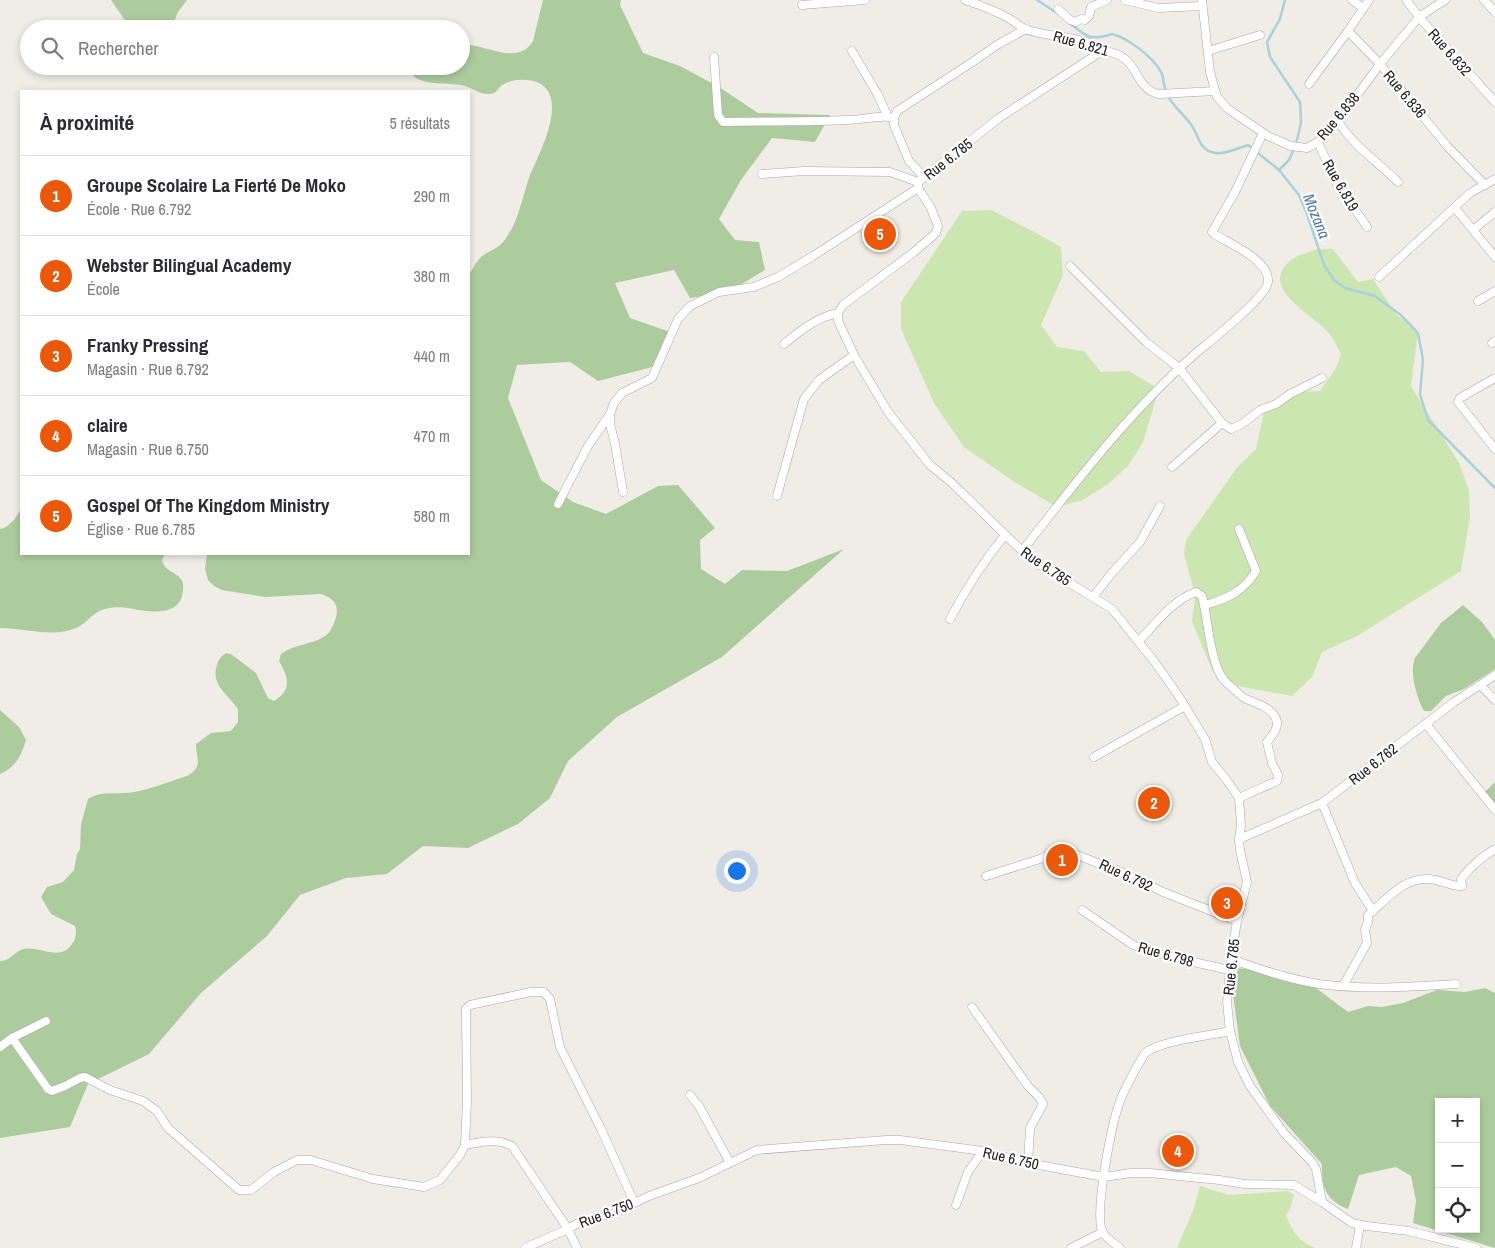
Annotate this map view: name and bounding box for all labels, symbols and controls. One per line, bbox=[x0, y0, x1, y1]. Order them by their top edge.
search box bbox=[20, 20, 470, 75]
street label: Rue 6.832 bbox=[1423, 24, 1477, 80]
street label: Rue 6.821 bbox=[1051, 25, 1111, 61]
icon: search bbox=[38, 34, 66, 62]
text: Rechercher bbox=[78, 35, 159, 61]
street label: Rue 6.836 bbox=[1379, 66, 1431, 123]
street label: Rue 6.838 bbox=[1312, 87, 1364, 144]
text: À proximité bbox=[40, 108, 134, 137]
text: 5 résultats bbox=[389, 112, 450, 134]
street label: Rue 6.785 bbox=[919, 133, 977, 185]
street label: Rue 6.819 bbox=[1318, 155, 1364, 215]
text: Groupe Scolaire La Fierté De Moko bbox=[87, 172, 346, 198]
text: 1 bbox=[52, 185, 60, 207]
text: 290 m bbox=[414, 185, 450, 207]
water label: Mozana bbox=[1298, 190, 1336, 242]
text: École · Rue 6.792 bbox=[87, 198, 191, 220]
pin: 5 bbox=[864, 215, 896, 253]
text: Webster Bilingual Academy bbox=[87, 252, 291, 278]
text: 2 bbox=[52, 265, 60, 287]
text: 380 m bbox=[414, 265, 450, 287]
text: École bbox=[87, 278, 120, 300]
text: Franky Pressing bbox=[87, 332, 208, 358]
text: 3 bbox=[52, 345, 60, 367]
text: 440 m bbox=[414, 345, 450, 367]
text: Magasin · Rue 6.792 bbox=[87, 358, 209, 380]
text: claire bbox=[87, 412, 128, 438]
text: 4 bbox=[52, 425, 60, 447]
text: 470 m bbox=[414, 425, 450, 447]
text: Magasin · Rue 6.750 bbox=[87, 438, 209, 460]
text: Gospel Of The Kingdom Ministry bbox=[87, 492, 329, 518]
text: 5 bbox=[52, 505, 60, 527]
text: 580 m bbox=[414, 505, 450, 527]
text: Église · Rue 6.785 bbox=[87, 518, 195, 540]
street label: Rue 6.785 bbox=[1017, 541, 1076, 591]
street label: Rue 6.762 bbox=[1344, 738, 1402, 790]
pin: 2 bbox=[1138, 784, 1170, 822]
pin: 1 bbox=[1046, 841, 1078, 879]
street label: Rue 6.792 bbox=[1096, 853, 1156, 897]
your location bbox=[724, 858, 750, 884]
pin: 3 bbox=[1211, 884, 1243, 922]
street label: Rue 6.798 bbox=[1136, 936, 1196, 972]
street label: Rue 6.785 bbox=[1218, 938, 1244, 996]
map controls bbox=[1435, 1098, 1480, 1233]
button: + bbox=[1435, 1098, 1480, 1143]
pin: 4 bbox=[1162, 1132, 1194, 1170]
street label: Rue 6.750 bbox=[981, 1141, 1041, 1175]
button: − bbox=[1435, 1143, 1480, 1188]
button: locate bbox=[1435, 1188, 1480, 1233]
street label: Rue 6.750 bbox=[576, 1193, 636, 1233]

